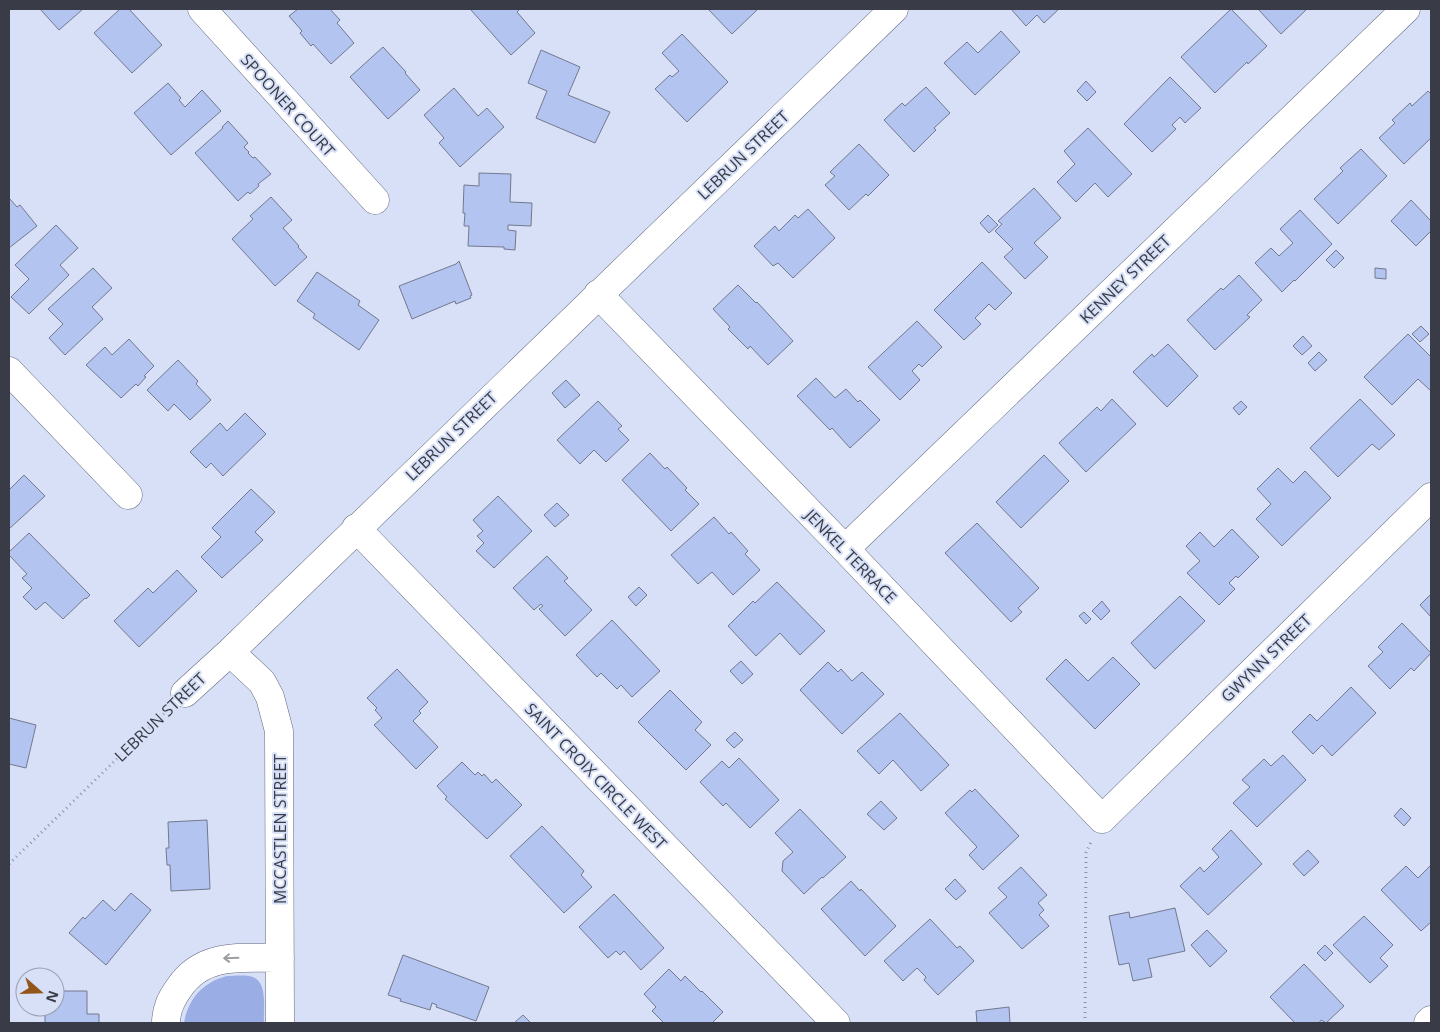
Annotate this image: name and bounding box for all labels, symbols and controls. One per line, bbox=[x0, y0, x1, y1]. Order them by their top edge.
street label: SPOONER COURT bbox=[236, 49, 340, 161]
street label: LEBRUN STREET bbox=[692, 105, 794, 204]
street label: KENNEY STREET bbox=[1075, 230, 1176, 328]
street label: LEBRUN STREET bbox=[400, 386, 502, 485]
street label: JENKEL TERRACE bbox=[799, 503, 902, 608]
street label: GWYNN STREET bbox=[1216, 609, 1316, 707]
street label: LEBRUN STREET bbox=[109, 667, 211, 766]
street label: SAINT CROIX CIRCLE WEST bbox=[520, 698, 672, 854]
street label: MCCASTLEN STREET bbox=[269, 754, 291, 904]
one-way arrow bbox=[224, 954, 240, 963]
north arrow bbox=[15, 967, 65, 1017]
text: N bbox=[42, 988, 64, 1005]

